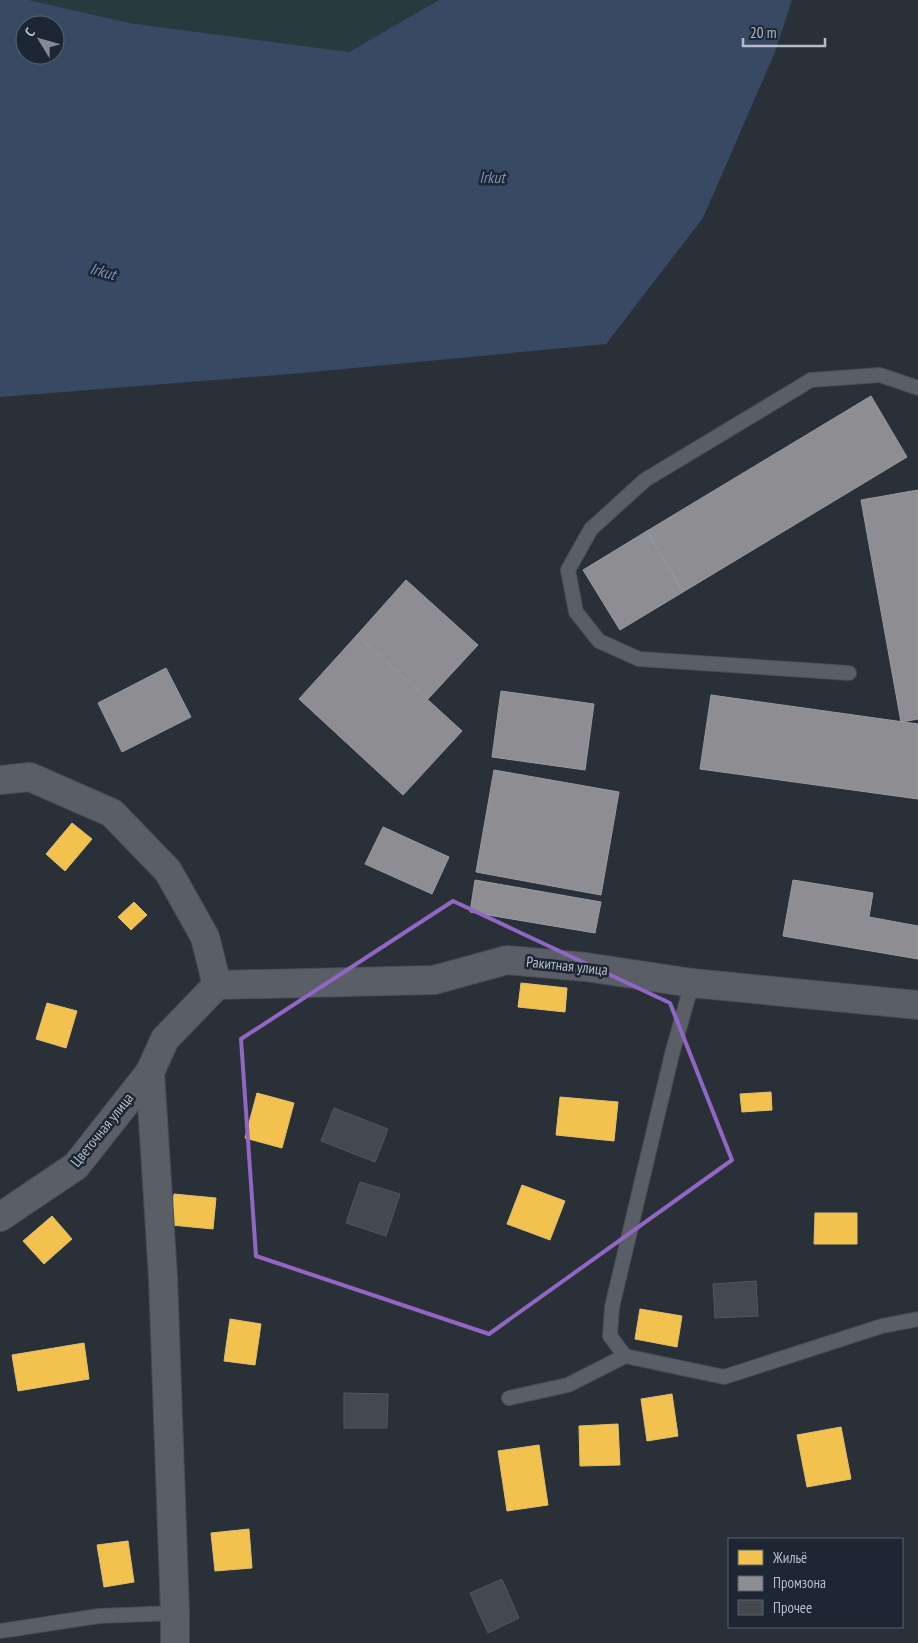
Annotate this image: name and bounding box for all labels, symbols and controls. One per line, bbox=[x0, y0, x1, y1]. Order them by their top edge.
north arrow bbox=[15, 15, 65, 65]
scale bar bbox=[743, 15, 826, 47]
text: 20 m bbox=[750, 23, 776, 42]
text: С bbox=[21, 24, 39, 40]
water label: Irkut bbox=[479, 167, 506, 187]
water label: Irkut bbox=[88, 258, 120, 285]
street label: Ракитная улица bbox=[525, 952, 609, 979]
street label: Цветочная улица bbox=[66, 1089, 137, 1171]
legend bbox=[728, 1538, 903, 1628]
text: Жильё bbox=[772, 1548, 807, 1567]
text: Промзона bbox=[773, 1573, 826, 1592]
text: Прочее bbox=[773, 1598, 812, 1617]

